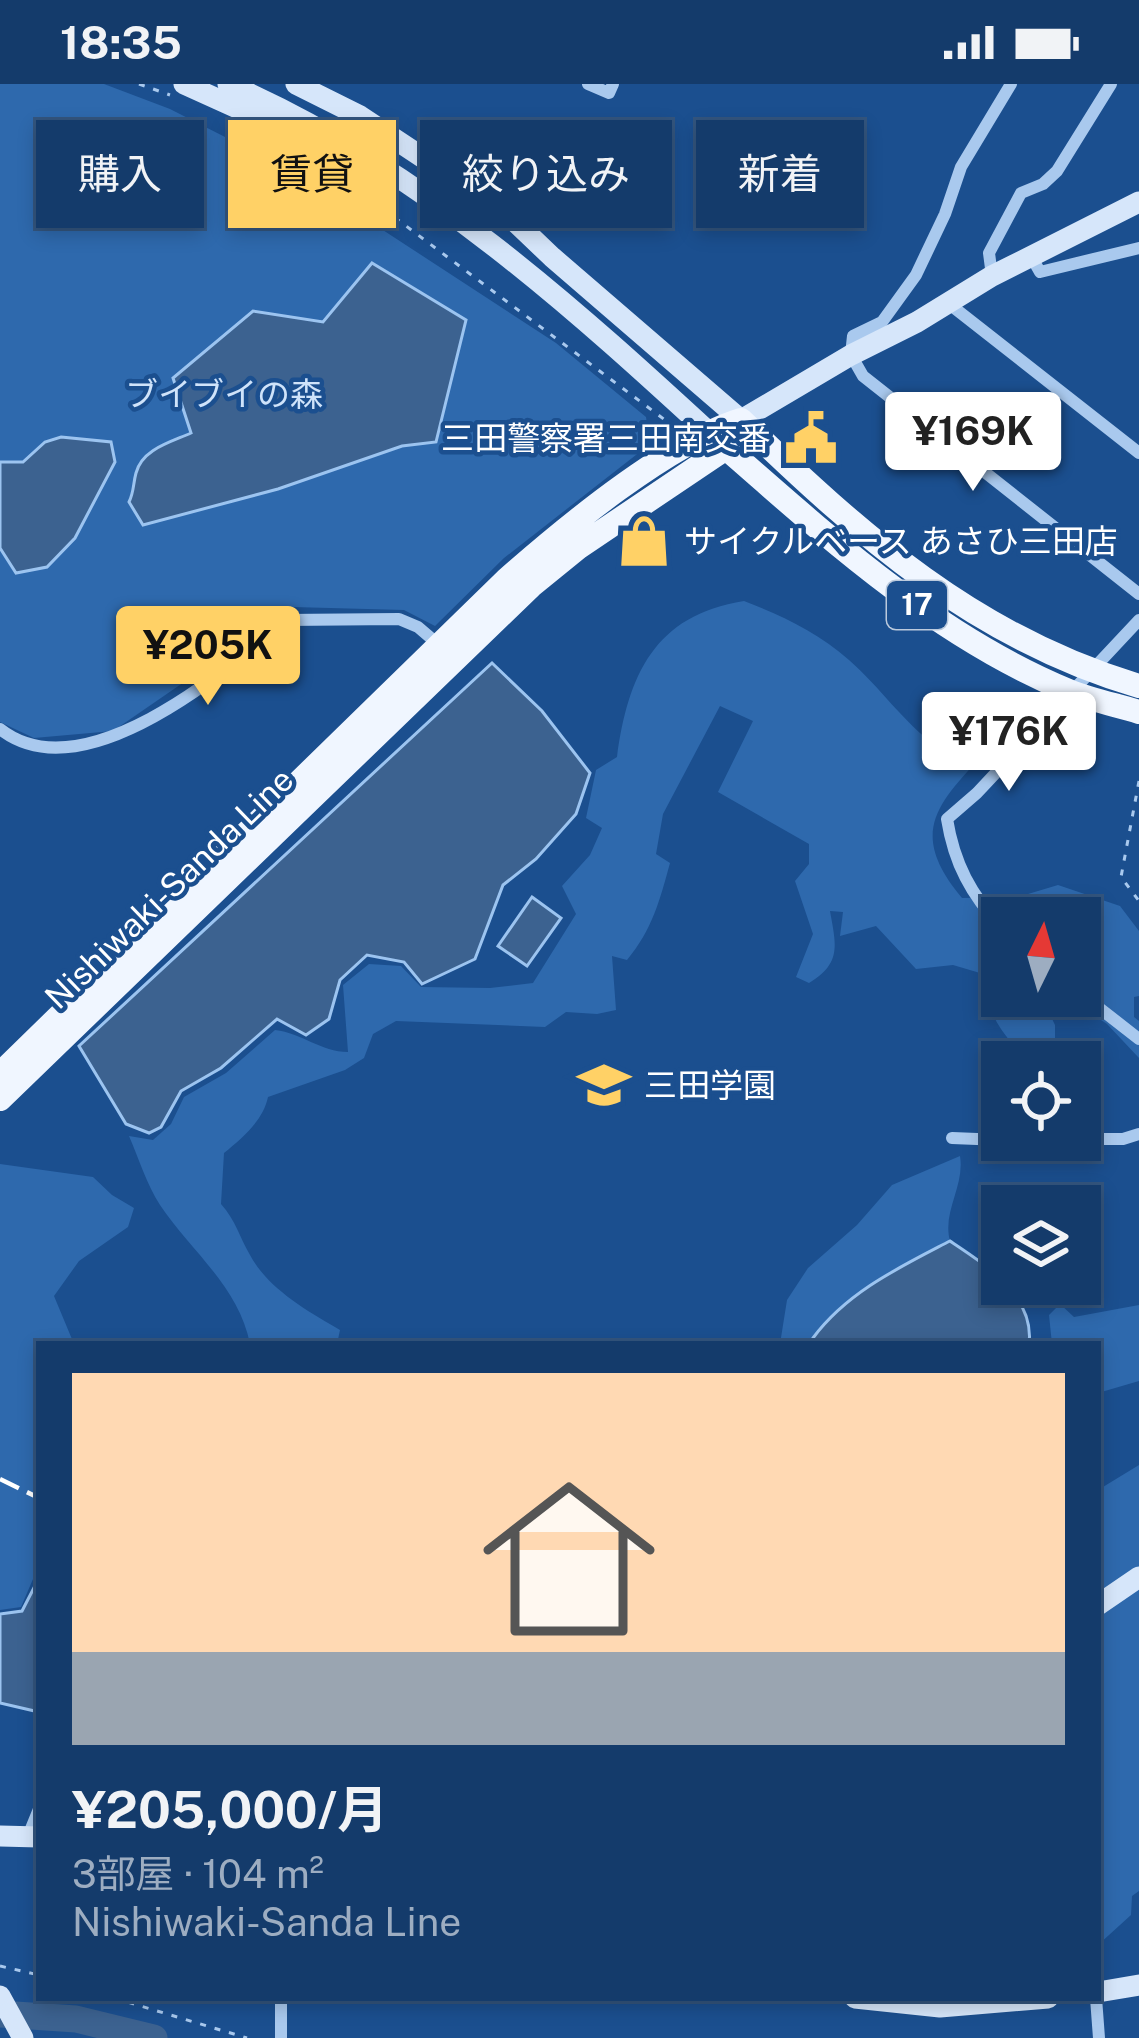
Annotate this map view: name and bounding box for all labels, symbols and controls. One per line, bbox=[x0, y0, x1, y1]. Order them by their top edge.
text: 18:35 bbox=[60, 16, 182, 69]
chip: 購入 bbox=[36, 120, 204, 228]
chip: 賃貸 bbox=[228, 120, 396, 228]
chip: 絞り込み bbox=[420, 120, 672, 228]
chip: 新着 bbox=[696, 120, 864, 228]
park label: ブイブイの森 bbox=[125, 375, 323, 413]
pin: ¥169K bbox=[889, 392, 1057, 494]
text: ¥169K bbox=[912, 408, 1034, 454]
public building icon: 三田警察署三田南交番 bbox=[782, 409, 840, 467]
place label: 三田警察署三田南交番 bbox=[441, 419, 771, 457]
shop icon: サイクルベース あさひ三田店 bbox=[615, 512, 673, 570]
place label: サイクルベース あさひ三田店 bbox=[684, 522, 1118, 560]
road number: 17 bbox=[887, 581, 947, 629]
pin: ¥205K bbox=[124, 606, 292, 708]
text: ¥205K bbox=[143, 622, 273, 668]
pin: ¥176K bbox=[925, 692, 1093, 794]
text: ¥176K bbox=[949, 708, 1069, 754]
street label: Nishiwaki-Sanda Line bbox=[37, 760, 301, 1016]
north arrow bbox=[981, 897, 1101, 1017]
map controls bbox=[981, 897, 1101, 1305]
button: locate bbox=[981, 1041, 1101, 1161]
school or university icon: 三田学園 bbox=[575, 1056, 633, 1114]
place label: 三田学園 bbox=[644, 1066, 776, 1104]
button: layers bbox=[981, 1185, 1101, 1305]
icon: home bbox=[461, 1451, 677, 1667]
text: ¥205,000/月 bbox=[72, 1780, 388, 1839]
text: 3部屋 · 104 m² bbox=[72, 1851, 324, 1897]
text: Nishiwaki-Sanda Line bbox=[72, 1899, 461, 1945]

